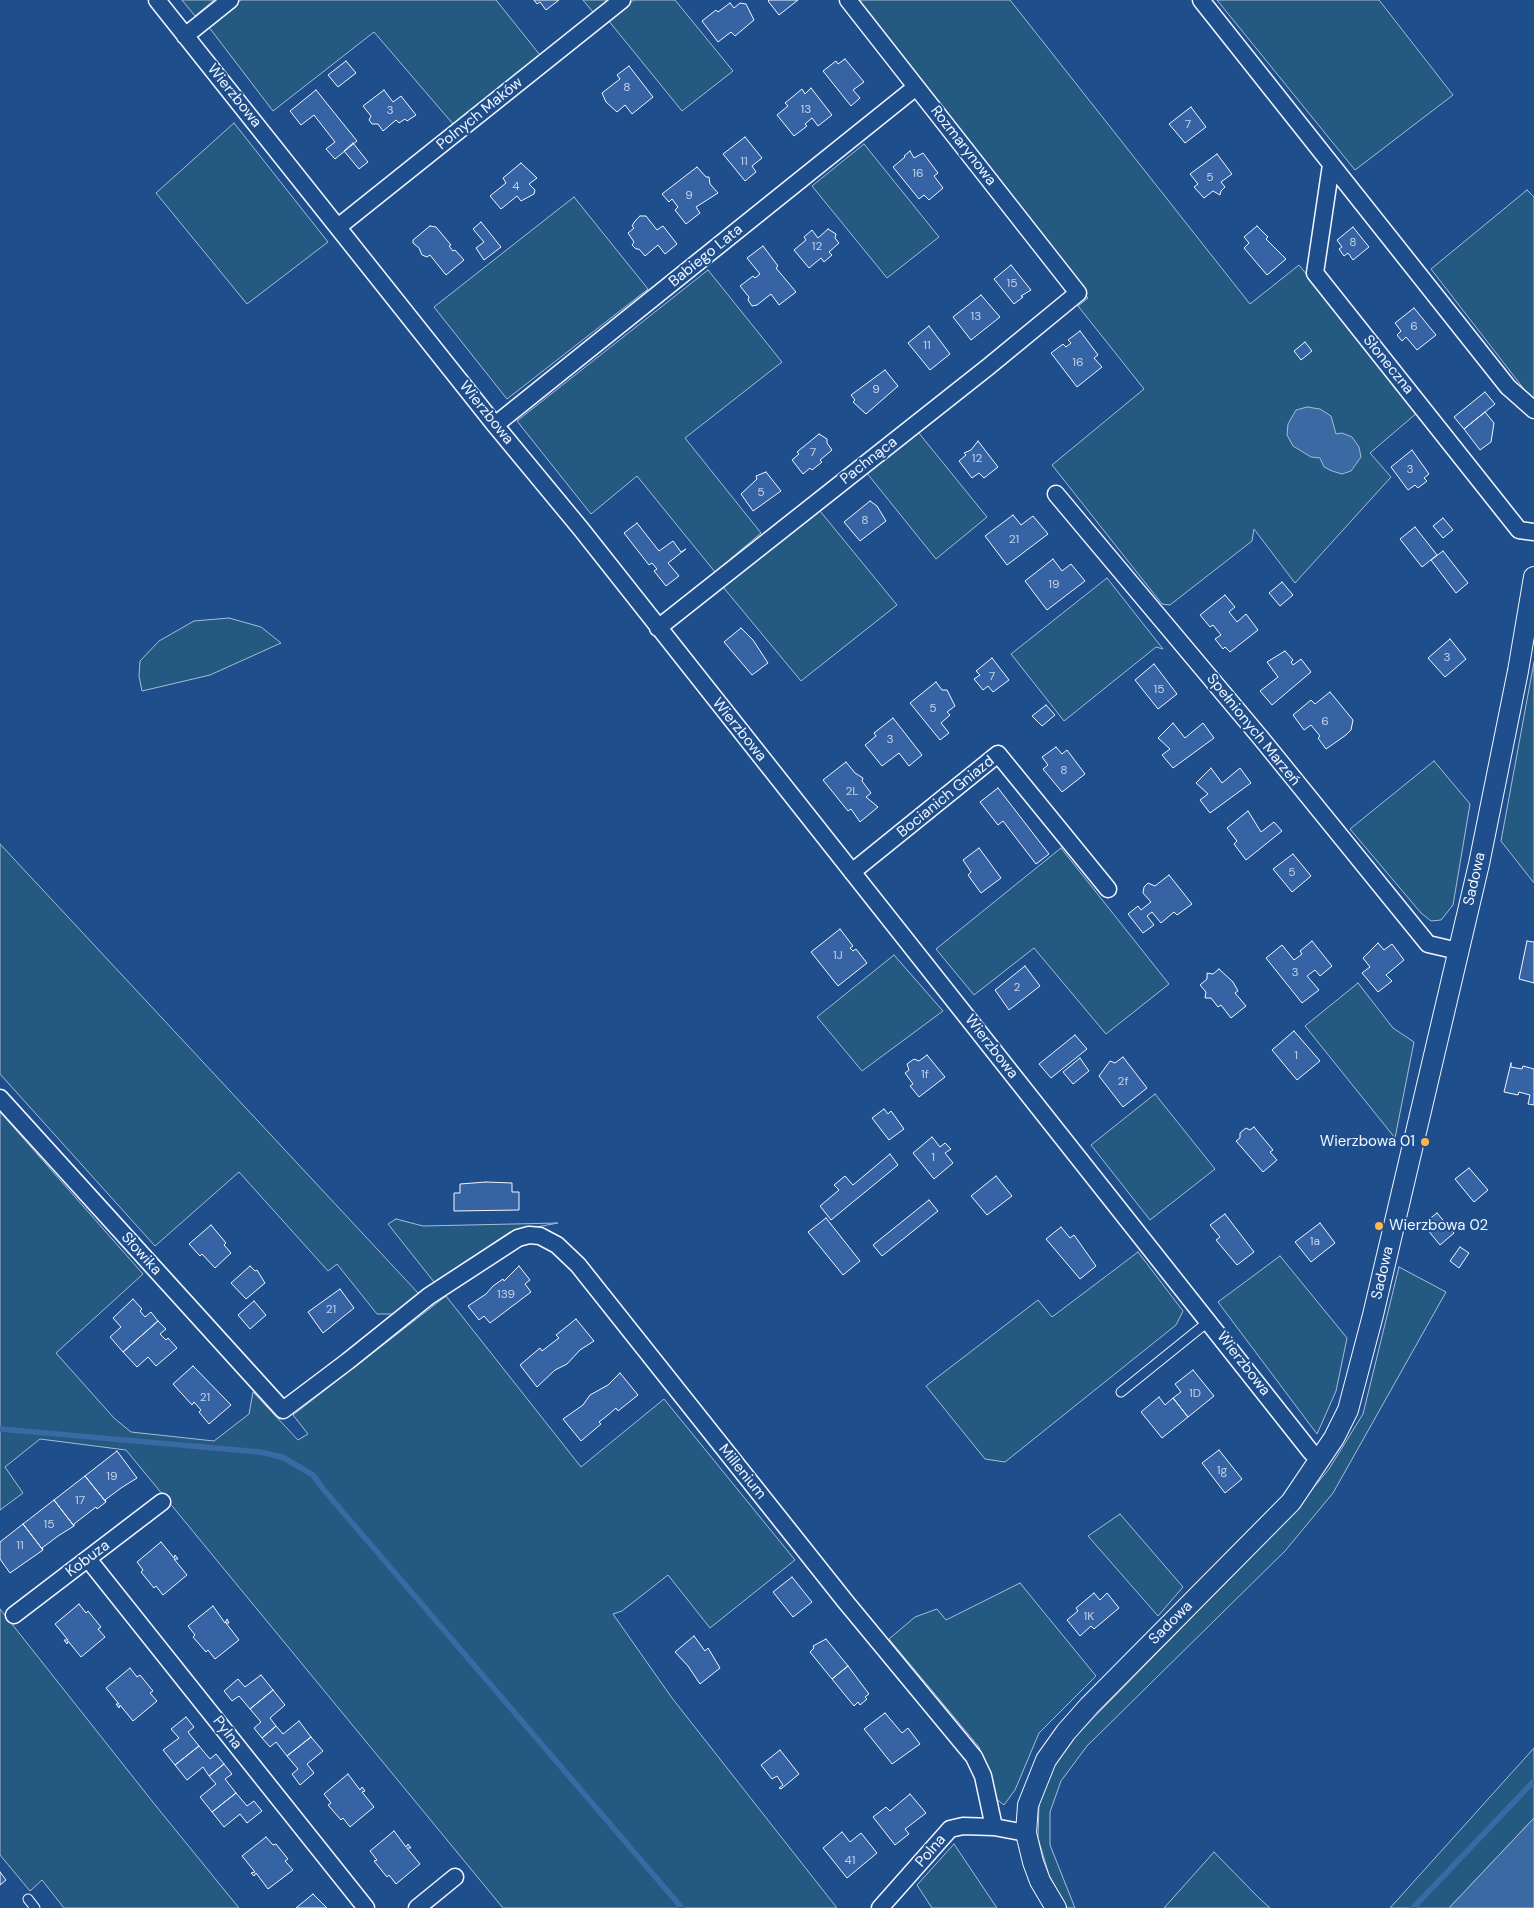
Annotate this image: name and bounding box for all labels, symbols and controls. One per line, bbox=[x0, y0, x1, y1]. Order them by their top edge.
street label: Wierzbowa bbox=[203, 61, 265, 131]
street label: Polnych Maków bbox=[433, 74, 527, 154]
house number: 8 bbox=[623, 81, 631, 95]
house number: 13 bbox=[801, 103, 811, 117]
street label: Rozmarynowa bbox=[926, 103, 1000, 189]
house number: 3 bbox=[386, 104, 394, 118]
house number: 7 bbox=[1185, 118, 1191, 132]
house number: 11 bbox=[740, 155, 748, 169]
house number: 16 bbox=[912, 167, 924, 181]
house number: 5 bbox=[1206, 171, 1214, 185]
house number: 4 bbox=[512, 180, 520, 194]
house number: 9 bbox=[685, 189, 693, 203]
street label: Babiego Lata bbox=[666, 221, 746, 291]
house number: 8 bbox=[1349, 236, 1357, 250]
house number: 12 bbox=[812, 240, 822, 254]
house number: 15 bbox=[1006, 277, 1018, 291]
house number: 13 bbox=[971, 310, 981, 324]
house number: 6 bbox=[1410, 320, 1418, 334]
street label: Słoneczna bbox=[1359, 332, 1417, 398]
house number: 11 bbox=[923, 339, 931, 353]
house number: 16 bbox=[1072, 356, 1084, 370]
street label: Wierzbowa bbox=[455, 378, 517, 448]
house number: 9 bbox=[872, 383, 880, 397]
street label: Pachnąca bbox=[837, 433, 901, 489]
house number: 7 bbox=[810, 446, 816, 460]
house number: 12 bbox=[972, 452, 982, 466]
house number: 3 bbox=[1406, 463, 1414, 477]
house number: 5 bbox=[757, 486, 765, 500]
house number: 8 bbox=[861, 514, 869, 528]
house number: 21 bbox=[1009, 533, 1019, 547]
house number: 19 bbox=[1048, 578, 1060, 592]
house number: 3 bbox=[1443, 651, 1451, 665]
house number: 7 bbox=[989, 670, 995, 684]
street label: Spełnionych Marzeń bbox=[1202, 670, 1304, 790]
house number: 15 bbox=[1153, 683, 1165, 697]
street label: Wierzbowa bbox=[708, 695, 770, 765]
house number: 5 bbox=[929, 702, 937, 716]
house number: 6 bbox=[1321, 715, 1329, 729]
house number: 3 bbox=[886, 733, 894, 747]
street label: Bocianich Gniazd bbox=[894, 752, 998, 842]
house number: 8 bbox=[1060, 764, 1068, 778]
house number: 2L bbox=[845, 785, 859, 799]
street label: Sadowa bbox=[1460, 851, 1490, 907]
house number: 5 bbox=[1288, 866, 1296, 880]
house number: 1J bbox=[833, 949, 843, 963]
house number: 3 bbox=[1291, 966, 1299, 980]
house number: 2 bbox=[1014, 981, 1020, 995]
street label: Wierzbowa bbox=[960, 1011, 1022, 1083]
house number: 1 bbox=[1294, 1049, 1298, 1063]
house number: 1f bbox=[921, 1068, 929, 1082]
house number: 2f bbox=[1117, 1075, 1129, 1089]
place label: Wierzbowa 01 bbox=[1320, 1133, 1415, 1151]
marker: Wierzbowa 01 bbox=[1419, 1136, 1431, 1148]
house number: 1 bbox=[931, 1151, 935, 1165]
place label: Wierzbowa 02 bbox=[1389, 1217, 1488, 1235]
marker: Wierzbowa 02 bbox=[1373, 1220, 1385, 1232]
street label: Słowika bbox=[117, 1229, 165, 1279]
house number: 1a bbox=[1310, 1235, 1320, 1249]
street label: Sadowa bbox=[1368, 1245, 1398, 1301]
house number: 139 bbox=[497, 1288, 515, 1302]
house number: 21 bbox=[326, 1303, 336, 1317]
street label: Wierzbowa bbox=[1212, 1328, 1274, 1400]
house number: 1D bbox=[1189, 1387, 1201, 1401]
house number: 21 bbox=[200, 1391, 210, 1405]
street label: Millenium bbox=[714, 1441, 770, 1503]
house number: 1g bbox=[1217, 1464, 1227, 1478]
house number: 19 bbox=[106, 1470, 118, 1484]
house number: 17 bbox=[75, 1494, 85, 1508]
house number: 15 bbox=[43, 1518, 55, 1532]
street label: Kobuza bbox=[63, 1537, 113, 1581]
house number: 11 bbox=[16, 1539, 24, 1553]
street label: Sadowa bbox=[1145, 1597, 1197, 1649]
house number: 1K bbox=[1084, 1610, 1094, 1624]
street label: Pylna bbox=[208, 1713, 246, 1753]
street label: Polna bbox=[912, 1831, 950, 1871]
house number: 41 bbox=[844, 1854, 856, 1868]

